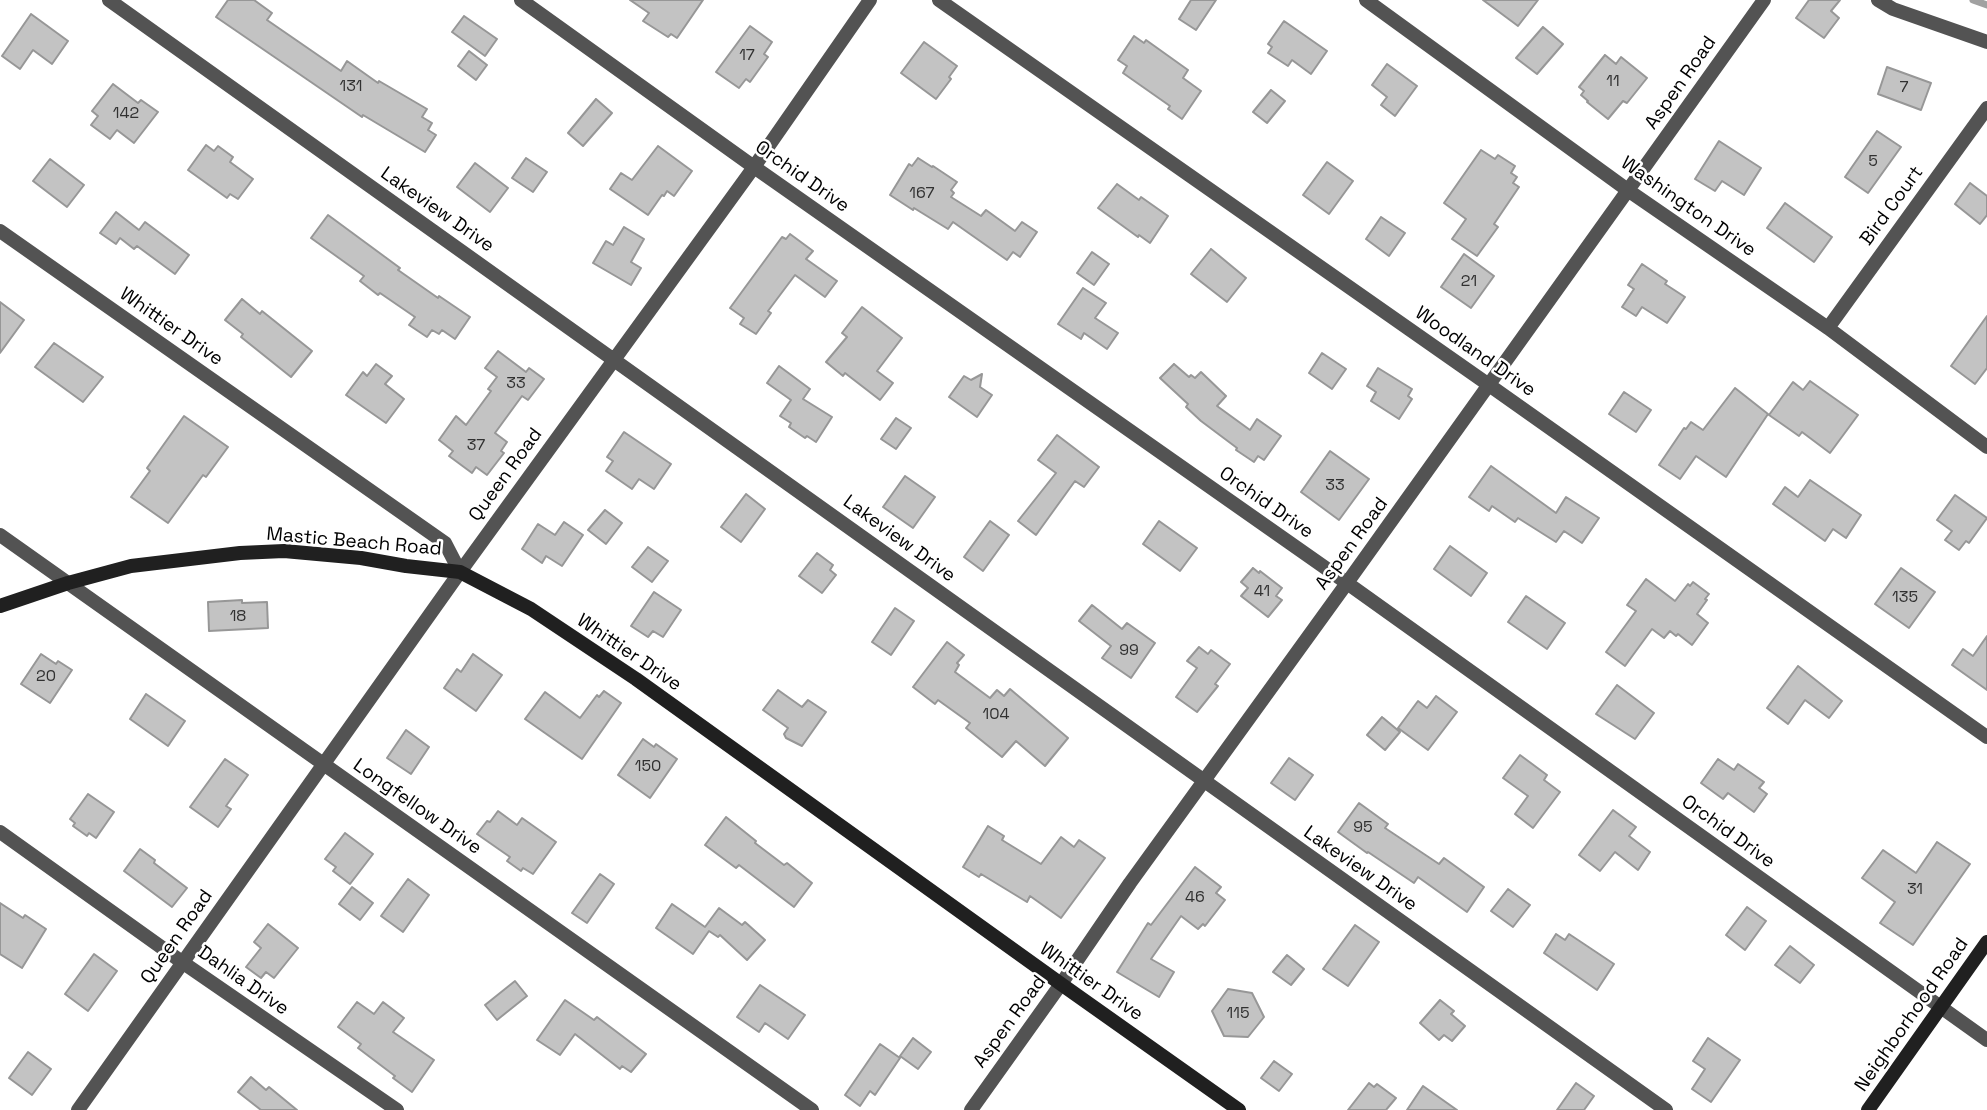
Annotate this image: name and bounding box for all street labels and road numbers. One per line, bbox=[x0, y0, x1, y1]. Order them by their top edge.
street label: Aspen Road bbox=[1641, 32, 1721, 134]
street label: Orchid Drive bbox=[750, 136, 854, 218]
street label: Washington Drive bbox=[1616, 152, 1760, 262]
street label: Lakeview Drive bbox=[376, 162, 498, 258]
street label: Bird Court bbox=[1856, 162, 1928, 250]
street label: Whittier Drive bbox=[115, 283, 227, 371]
street label: Woodland Drive bbox=[1410, 302, 1540, 402]
street label: Queen Road bbox=[464, 424, 548, 526]
street label: Orchid Drive bbox=[1214, 462, 1318, 544]
street label: Lakeview Drive bbox=[838, 491, 960, 587]
street label: Aspen Road bbox=[1311, 493, 1393, 595]
street label: Mastic Beach Road bbox=[265, 523, 443, 561]
street label: Whittier Drive bbox=[572, 610, 686, 696]
street label: Longfellow Drive bbox=[348, 754, 486, 860]
street label: Orchid Drive bbox=[1677, 790, 1779, 874]
street label: Lakeview Drive bbox=[1299, 821, 1421, 917]
street label: Queen Road bbox=[136, 885, 218, 989]
street label: Neighborhood Road bbox=[1850, 934, 1974, 1096]
street label: Whittier Drive bbox=[1035, 938, 1147, 1026]
street label: Dahlia Drive bbox=[193, 941, 293, 1021]
street label: Aspen Road bbox=[969, 971, 1051, 1073]

